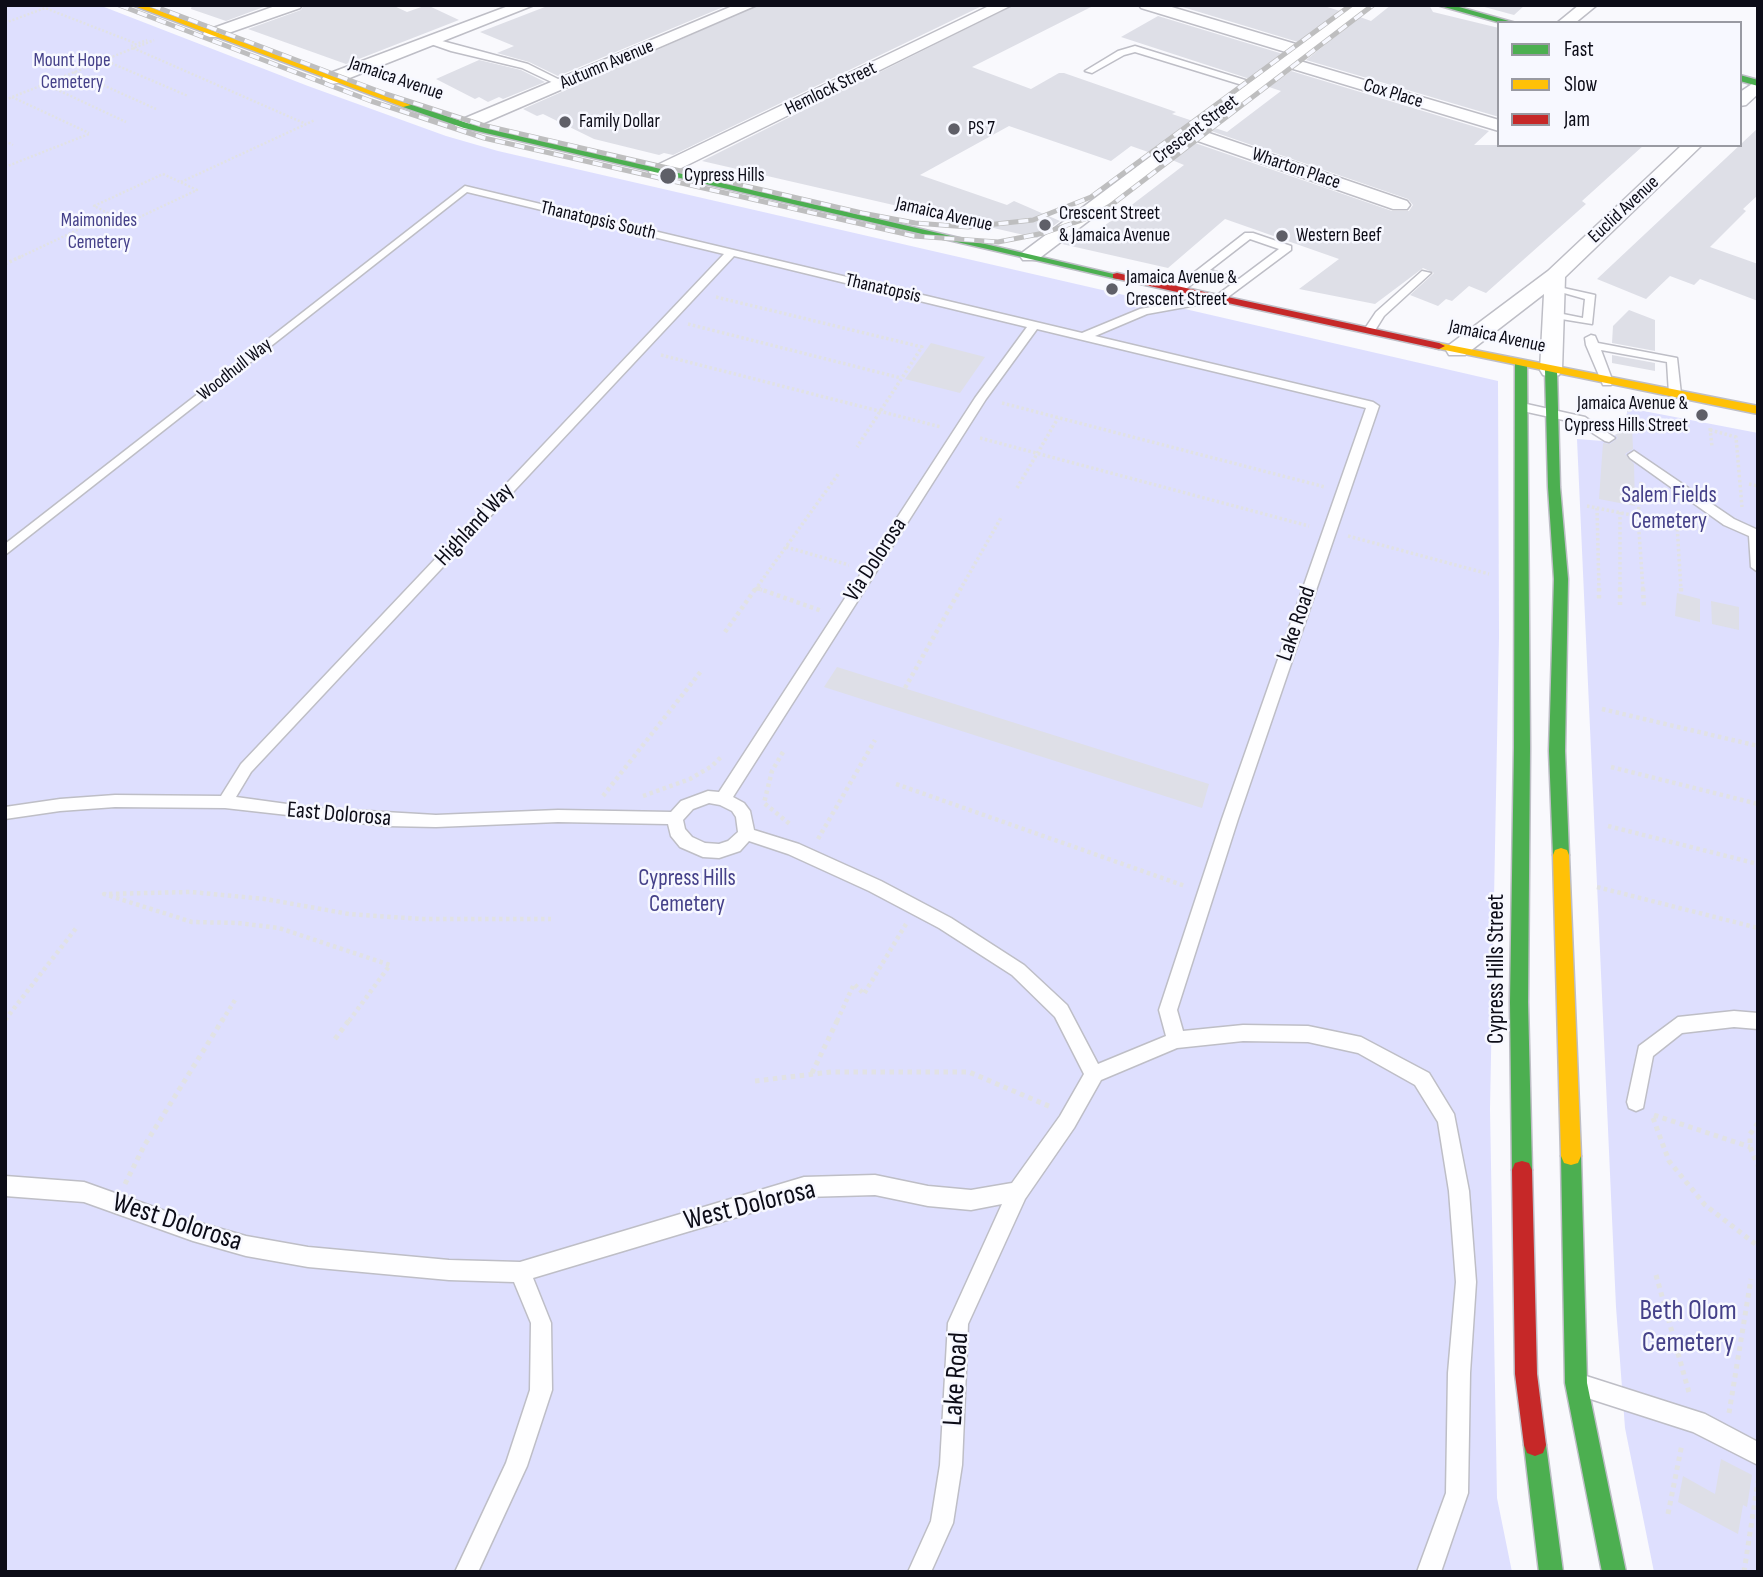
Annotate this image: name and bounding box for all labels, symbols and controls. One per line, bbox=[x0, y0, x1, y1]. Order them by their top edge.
legend bbox=[1497, 21, 1742, 147]
street label: Autumn Avenue bbox=[557, 35, 657, 95]
text: Fast bbox=[1564, 37, 1594, 62]
park label: Mount Hope Cemetery bbox=[33, 50, 111, 94]
street label: Jamaica Avenue bbox=[346, 52, 446, 106]
street label: Hemlock Street bbox=[782, 57, 880, 121]
text: Slow bbox=[1564, 72, 1597, 97]
street label: Cox Place bbox=[1361, 74, 1425, 114]
street label: Crescent Street bbox=[1149, 90, 1243, 170]
text: Jam bbox=[1564, 107, 1590, 132]
place label: Family Dollar bbox=[579, 111, 660, 133]
marker: Family Dollar bbox=[557, 114, 573, 130]
place label: PS 7 bbox=[968, 118, 995, 140]
marker: PS 7 bbox=[946, 121, 962, 137]
street label: Wharton Place bbox=[1249, 143, 1343, 195]
place label: Cypress Hills bbox=[684, 165, 765, 187]
marker: Cypress Hills bbox=[658, 166, 678, 186]
street label: Euclid Avenue bbox=[1584, 172, 1664, 248]
street label: Jamaica Avenue bbox=[893, 193, 995, 237]
street label: Thanatopsis South bbox=[538, 197, 658, 245]
place label: Crescent Street & Jamaica Avenue bbox=[1059, 203, 1170, 247]
park label: Maimonides Cemetery bbox=[61, 210, 137, 254]
marker: Crescent Street & Jamaica Avenue bbox=[1037, 217, 1053, 233]
place label: Western Beef bbox=[1296, 225, 1382, 247]
marker: Western Beef bbox=[1274, 228, 1290, 244]
place label: Jamaica Avenue & Crescent Street bbox=[1126, 267, 1237, 311]
street label: Thanatopsis bbox=[843, 269, 923, 309]
marker: Jamaica Avenue & Crescent Street bbox=[1104, 281, 1120, 297]
street label: Jamaica Avenue bbox=[1447, 316, 1547, 358]
street label: Woodhull Way bbox=[193, 334, 277, 406]
place label: Jamaica Avenue & Cypress Hills Street bbox=[1564, 393, 1688, 437]
marker: Jamaica Avenue & Cypress Hills Street bbox=[1694, 407, 1710, 423]
street label: Highland Way bbox=[430, 478, 520, 572]
park label: Salem Fields Cemetery bbox=[1621, 482, 1717, 536]
street label: Via Dolorosa bbox=[839, 513, 913, 607]
street label: Lake Road bbox=[1271, 583, 1323, 665]
street label: East Dolorosa bbox=[286, 797, 392, 833]
park label: Cypress Hills Cemetery bbox=[638, 865, 736, 919]
street label: Cypress Hills Street bbox=[1483, 894, 1511, 1044]
street label: West Dolorosa bbox=[681, 1173, 819, 1239]
street label: West Dolorosa bbox=[108, 1186, 246, 1260]
park label: Beth Olom Cemetery bbox=[1639, 1295, 1737, 1361]
street label: Lake Road bbox=[937, 1331, 977, 1427]

